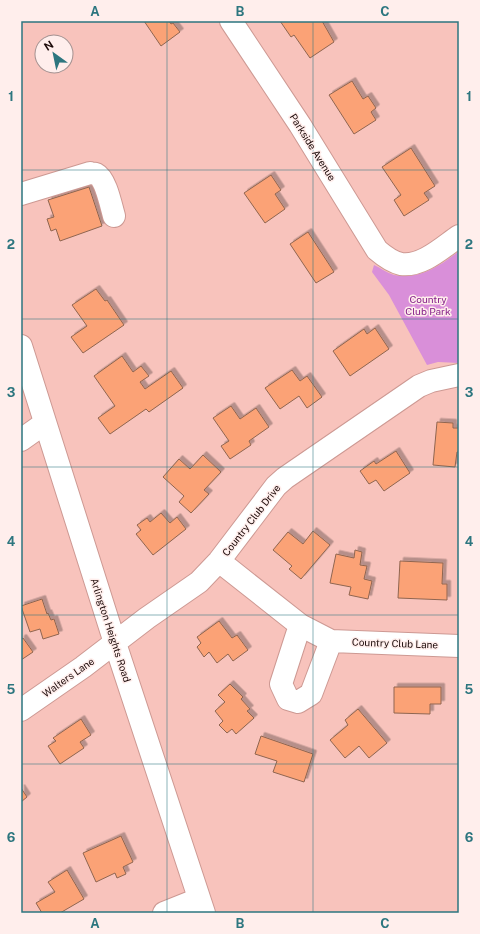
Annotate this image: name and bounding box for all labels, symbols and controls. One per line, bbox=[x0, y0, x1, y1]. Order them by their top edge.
text: A bbox=[90, 4, 100, 19]
text: B bbox=[236, 4, 245, 19]
text: C bbox=[380, 4, 390, 19]
north arrow bbox=[34, 34, 74, 74]
text: N bbox=[42, 38, 55, 53]
text: 1 bbox=[8, 89, 14, 104]
text: 1 bbox=[466, 89, 472, 104]
street label: Parkside Avenue bbox=[287, 111, 339, 183]
text: 2 bbox=[7, 237, 15, 252]
text: 2 bbox=[465, 237, 473, 252]
park label: Country Club Park bbox=[405, 293, 451, 317]
text: 3 bbox=[7, 385, 16, 400]
text: 3 bbox=[465, 385, 474, 400]
street label: Country Club Drive bbox=[219, 482, 283, 558]
text: 4 bbox=[7, 534, 16, 549]
text: 4 bbox=[465, 534, 474, 549]
street label: Arlington Heights Road bbox=[89, 576, 134, 684]
street label: Country Club Lane bbox=[352, 636, 439, 651]
street label: Walters Lane bbox=[40, 655, 97, 699]
text: 5 bbox=[7, 682, 16, 697]
text: 5 bbox=[465, 682, 474, 697]
text: 6 bbox=[7, 830, 16, 845]
text: 6 bbox=[465, 830, 474, 845]
text: A bbox=[90, 916, 100, 931]
text: B bbox=[236, 916, 245, 931]
text: C bbox=[380, 916, 390, 931]

